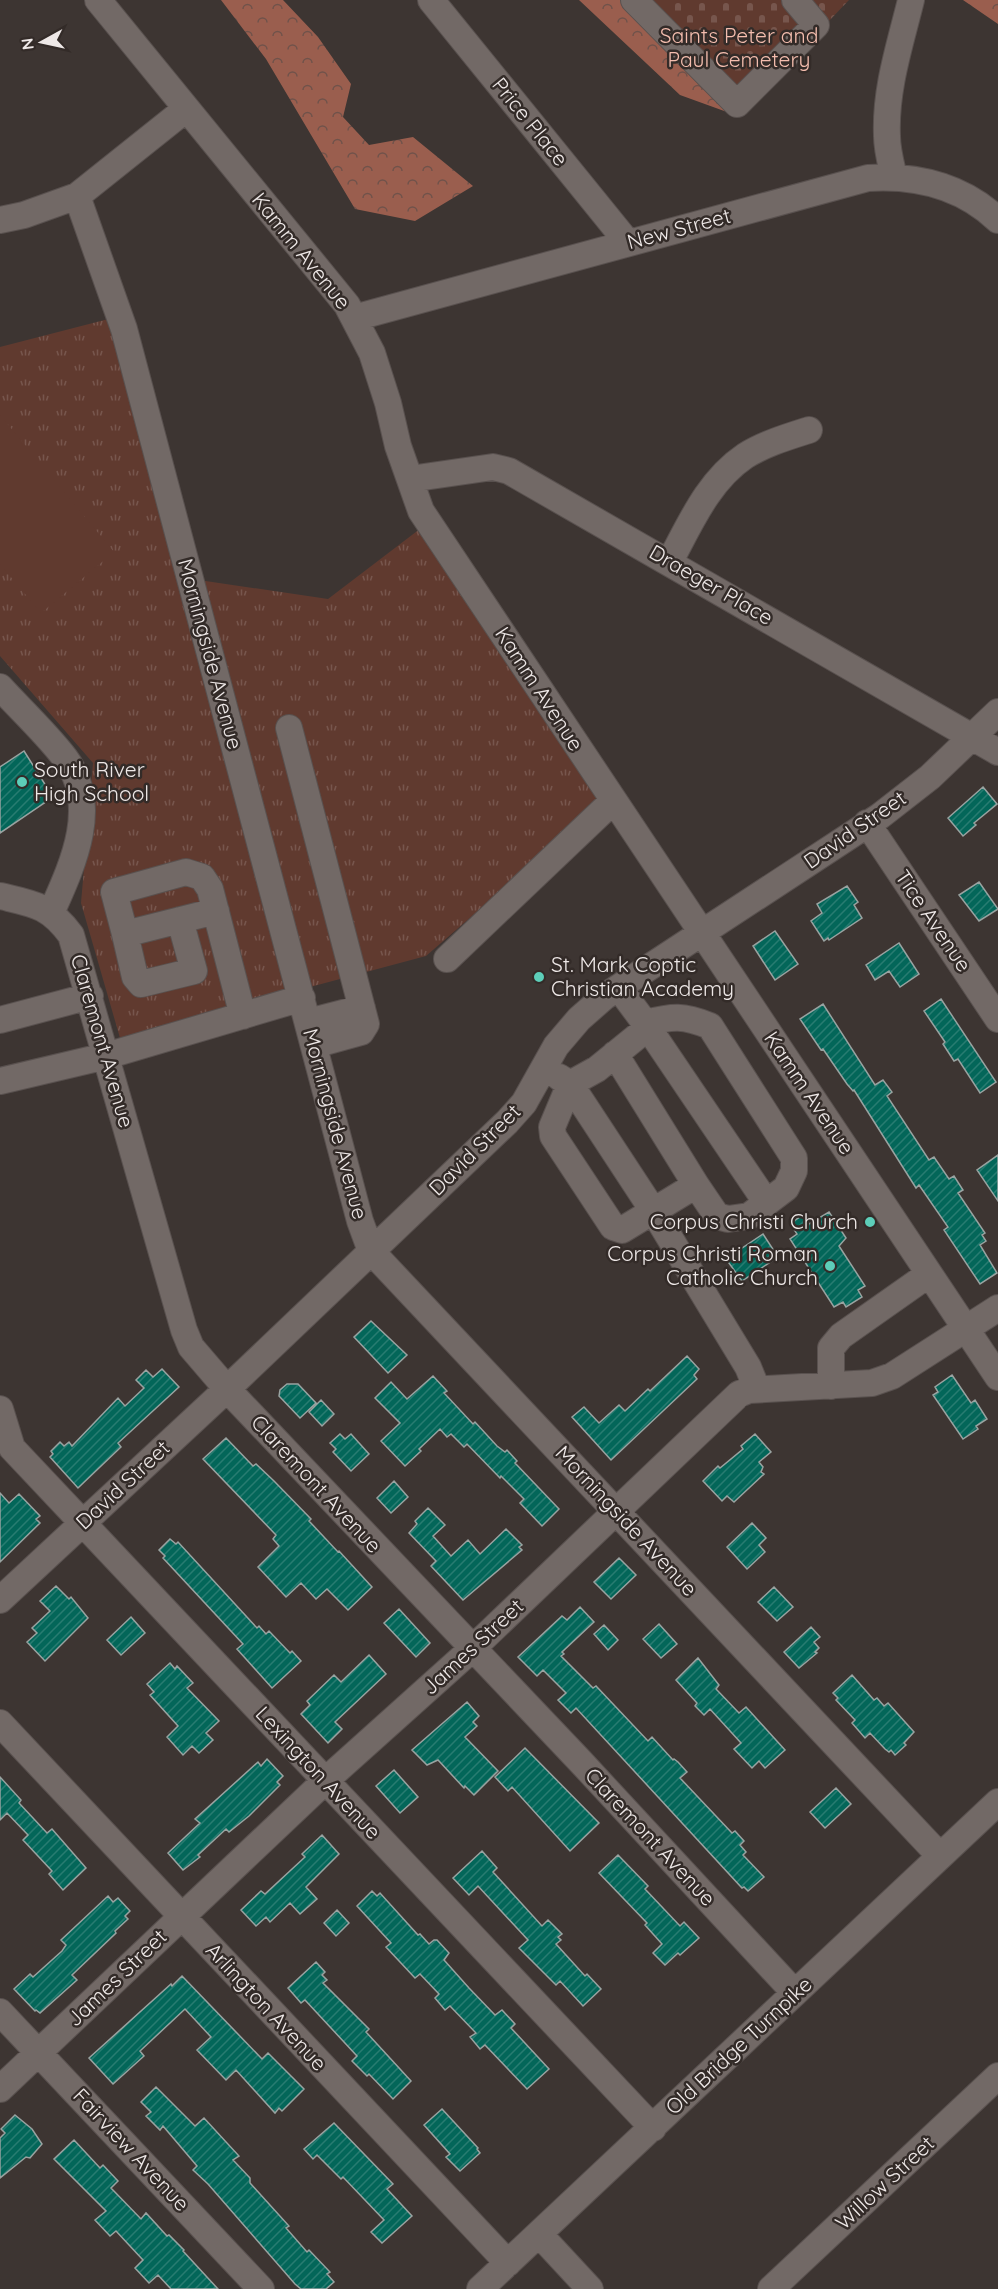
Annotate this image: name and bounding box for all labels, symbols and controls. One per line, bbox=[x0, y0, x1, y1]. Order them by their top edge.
north arrow bbox=[12, 12, 72, 72]
park label: Saints Peter and Paul Cemetery bbox=[660, 22, 818, 72]
text: N bbox=[16, 37, 38, 51]
street label: Price Place bbox=[487, 72, 574, 171]
street label: Kamm Avenue bbox=[247, 187, 357, 314]
street label: New Street bbox=[624, 202, 733, 254]
street label: Draeger Place bbox=[645, 538, 778, 630]
street label: Morningside Avenue bbox=[173, 556, 249, 752]
street label: Kamm Avenue bbox=[490, 622, 590, 755]
place label: South River High School bbox=[34, 756, 149, 806]
marker: South River High School bbox=[15, 775, 29, 789]
street label: David Street bbox=[798, 784, 911, 874]
street label: Tice Avenue bbox=[890, 864, 977, 976]
street label: Claremont Avenue bbox=[66, 951, 140, 1131]
place label: St. Mark Coptic Christian Academy bbox=[551, 951, 734, 1001]
marker: St. Mark Coptic Christian Academy bbox=[532, 970, 546, 984]
street label: Morningside Avenue bbox=[298, 1026, 374, 1222]
street label: Kamm Avenue bbox=[759, 1026, 861, 1159]
street label: David Street bbox=[423, 1098, 526, 1201]
place label: Corpus Christi Church bbox=[650, 1208, 858, 1234]
marker: Corpus Christi Church bbox=[863, 1215, 877, 1229]
place label: Corpus Christi Roman Catholic Church bbox=[607, 1240, 818, 1290]
marker: Corpus Christi Roman Catholic Church bbox=[823, 1259, 837, 1273]
street label: Claremont Avenue bbox=[246, 1409, 387, 1558]
street label: David Street bbox=[70, 1434, 175, 1534]
street label: Morningside Avenue bbox=[550, 1440, 703, 1601]
street label: James Street bbox=[416, 1593, 528, 1700]
street label: Lexington Avenue bbox=[251, 1700, 387, 1844]
street label: Claremont Avenue bbox=[580, 1762, 721, 1911]
street label: James Street bbox=[61, 1923, 172, 2031]
street label: Arlington Avenue bbox=[201, 1937, 333, 2076]
street label: Old Bridge Turnpike bbox=[660, 1971, 817, 2120]
street label: Fairview Avenue bbox=[68, 2082, 195, 2216]
street label: Willow Street bbox=[829, 2130, 939, 2235]

